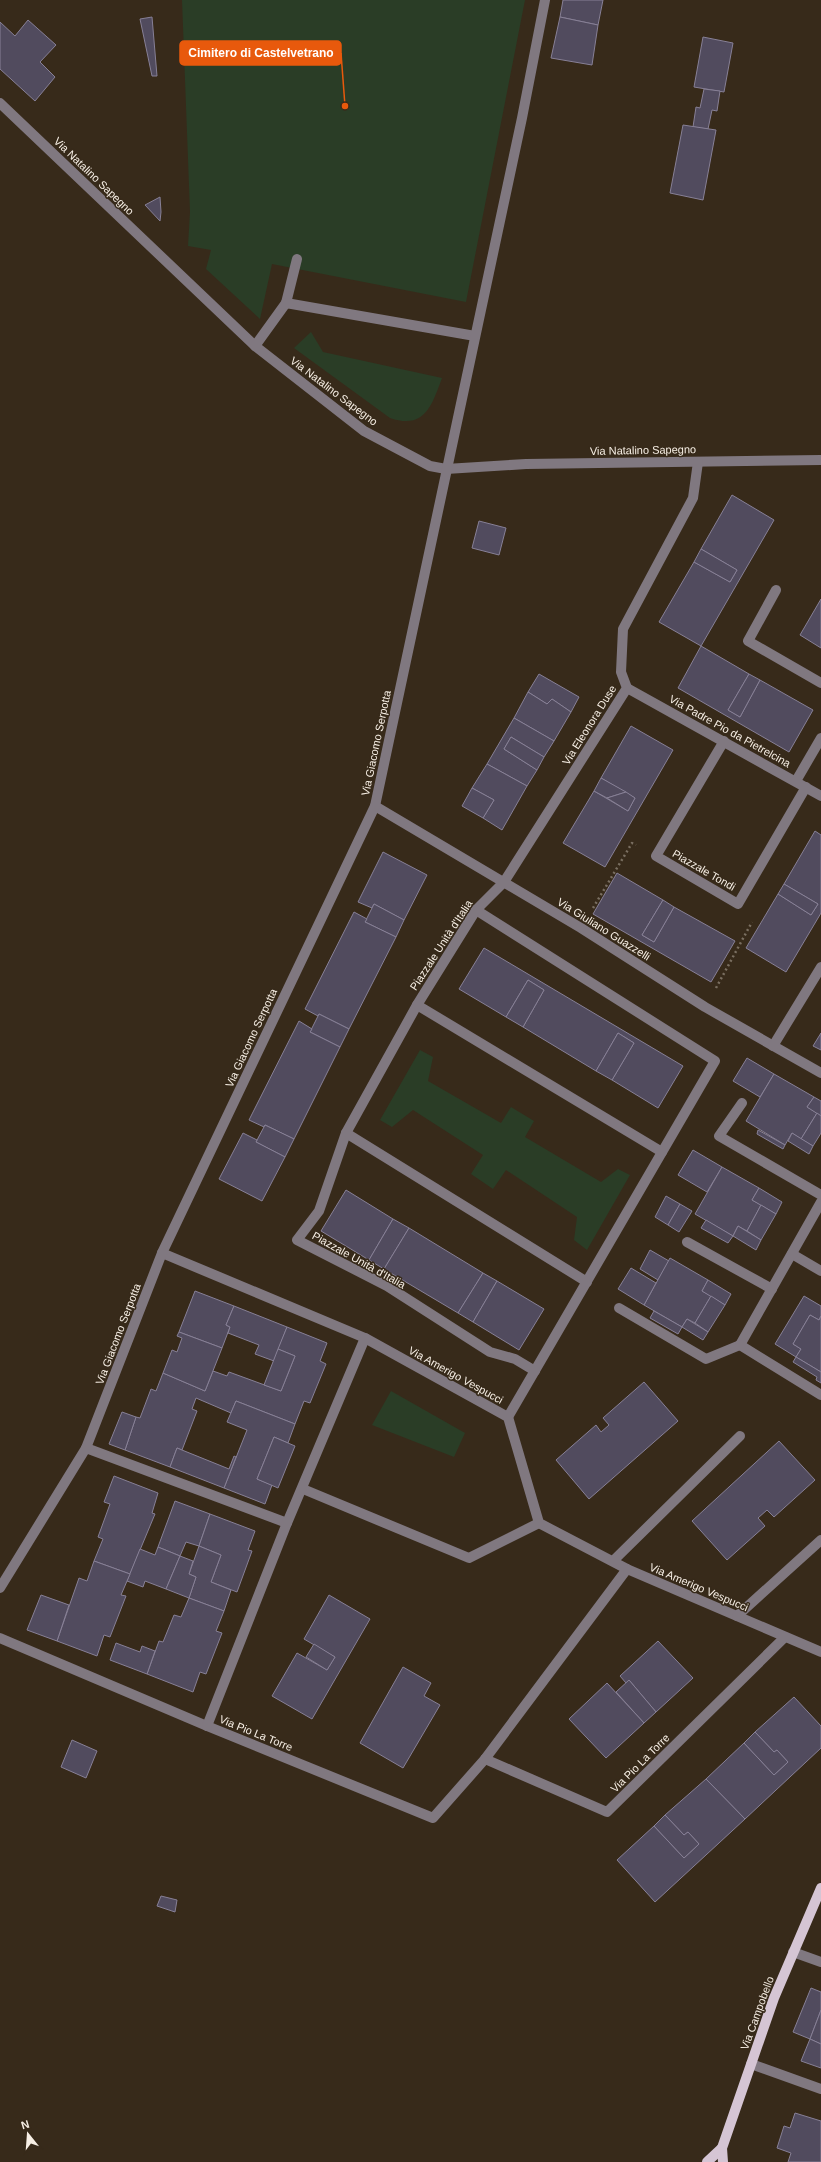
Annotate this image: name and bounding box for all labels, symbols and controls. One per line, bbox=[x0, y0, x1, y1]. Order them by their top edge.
callout: Cimitero di Castelvetrano bbox=[180, 41, 341, 65]
text: Cimitero di Castelvetrano bbox=[188, 46, 334, 60]
street label: Via Natalino Sapegno bbox=[52, 135, 136, 217]
street label: Via Natalino Sapegno bbox=[288, 354, 380, 428]
street label: Via Natalino Sapegno bbox=[590, 443, 696, 457]
street label: Via Eleonora Duse bbox=[560, 683, 618, 767]
street label: Via Giacomo Serpotta bbox=[359, 688, 393, 797]
street label: Via Padre Pio da Pietrelcina bbox=[667, 693, 793, 770]
street label: Piazzale Tondi bbox=[670, 847, 738, 893]
street label: Via Giuliano Guazzelli bbox=[555, 895, 653, 963]
street label: Piazzale Unità d'Italia bbox=[407, 897, 475, 992]
street label: Via Giacomo Serpotta bbox=[223, 986, 280, 1089]
street label: Piazzale Unità d'Italia bbox=[310, 1229, 409, 1291]
street label: Via Giacomo Serpotta bbox=[93, 1281, 143, 1386]
street label: Via Amerigo Vespucci bbox=[407, 1344, 505, 1406]
street label: Via Amerigo Vespucci bbox=[648, 1561, 750, 1613]
street label: Via Pio La Torre bbox=[218, 1713, 294, 1753]
street label: Via Pio La Torre bbox=[608, 1731, 672, 1795]
street label: Via Campobello bbox=[738, 1975, 776, 2051]
north arrow bbox=[8, 2114, 48, 2154]
text: N bbox=[20, 2118, 31, 2131]

